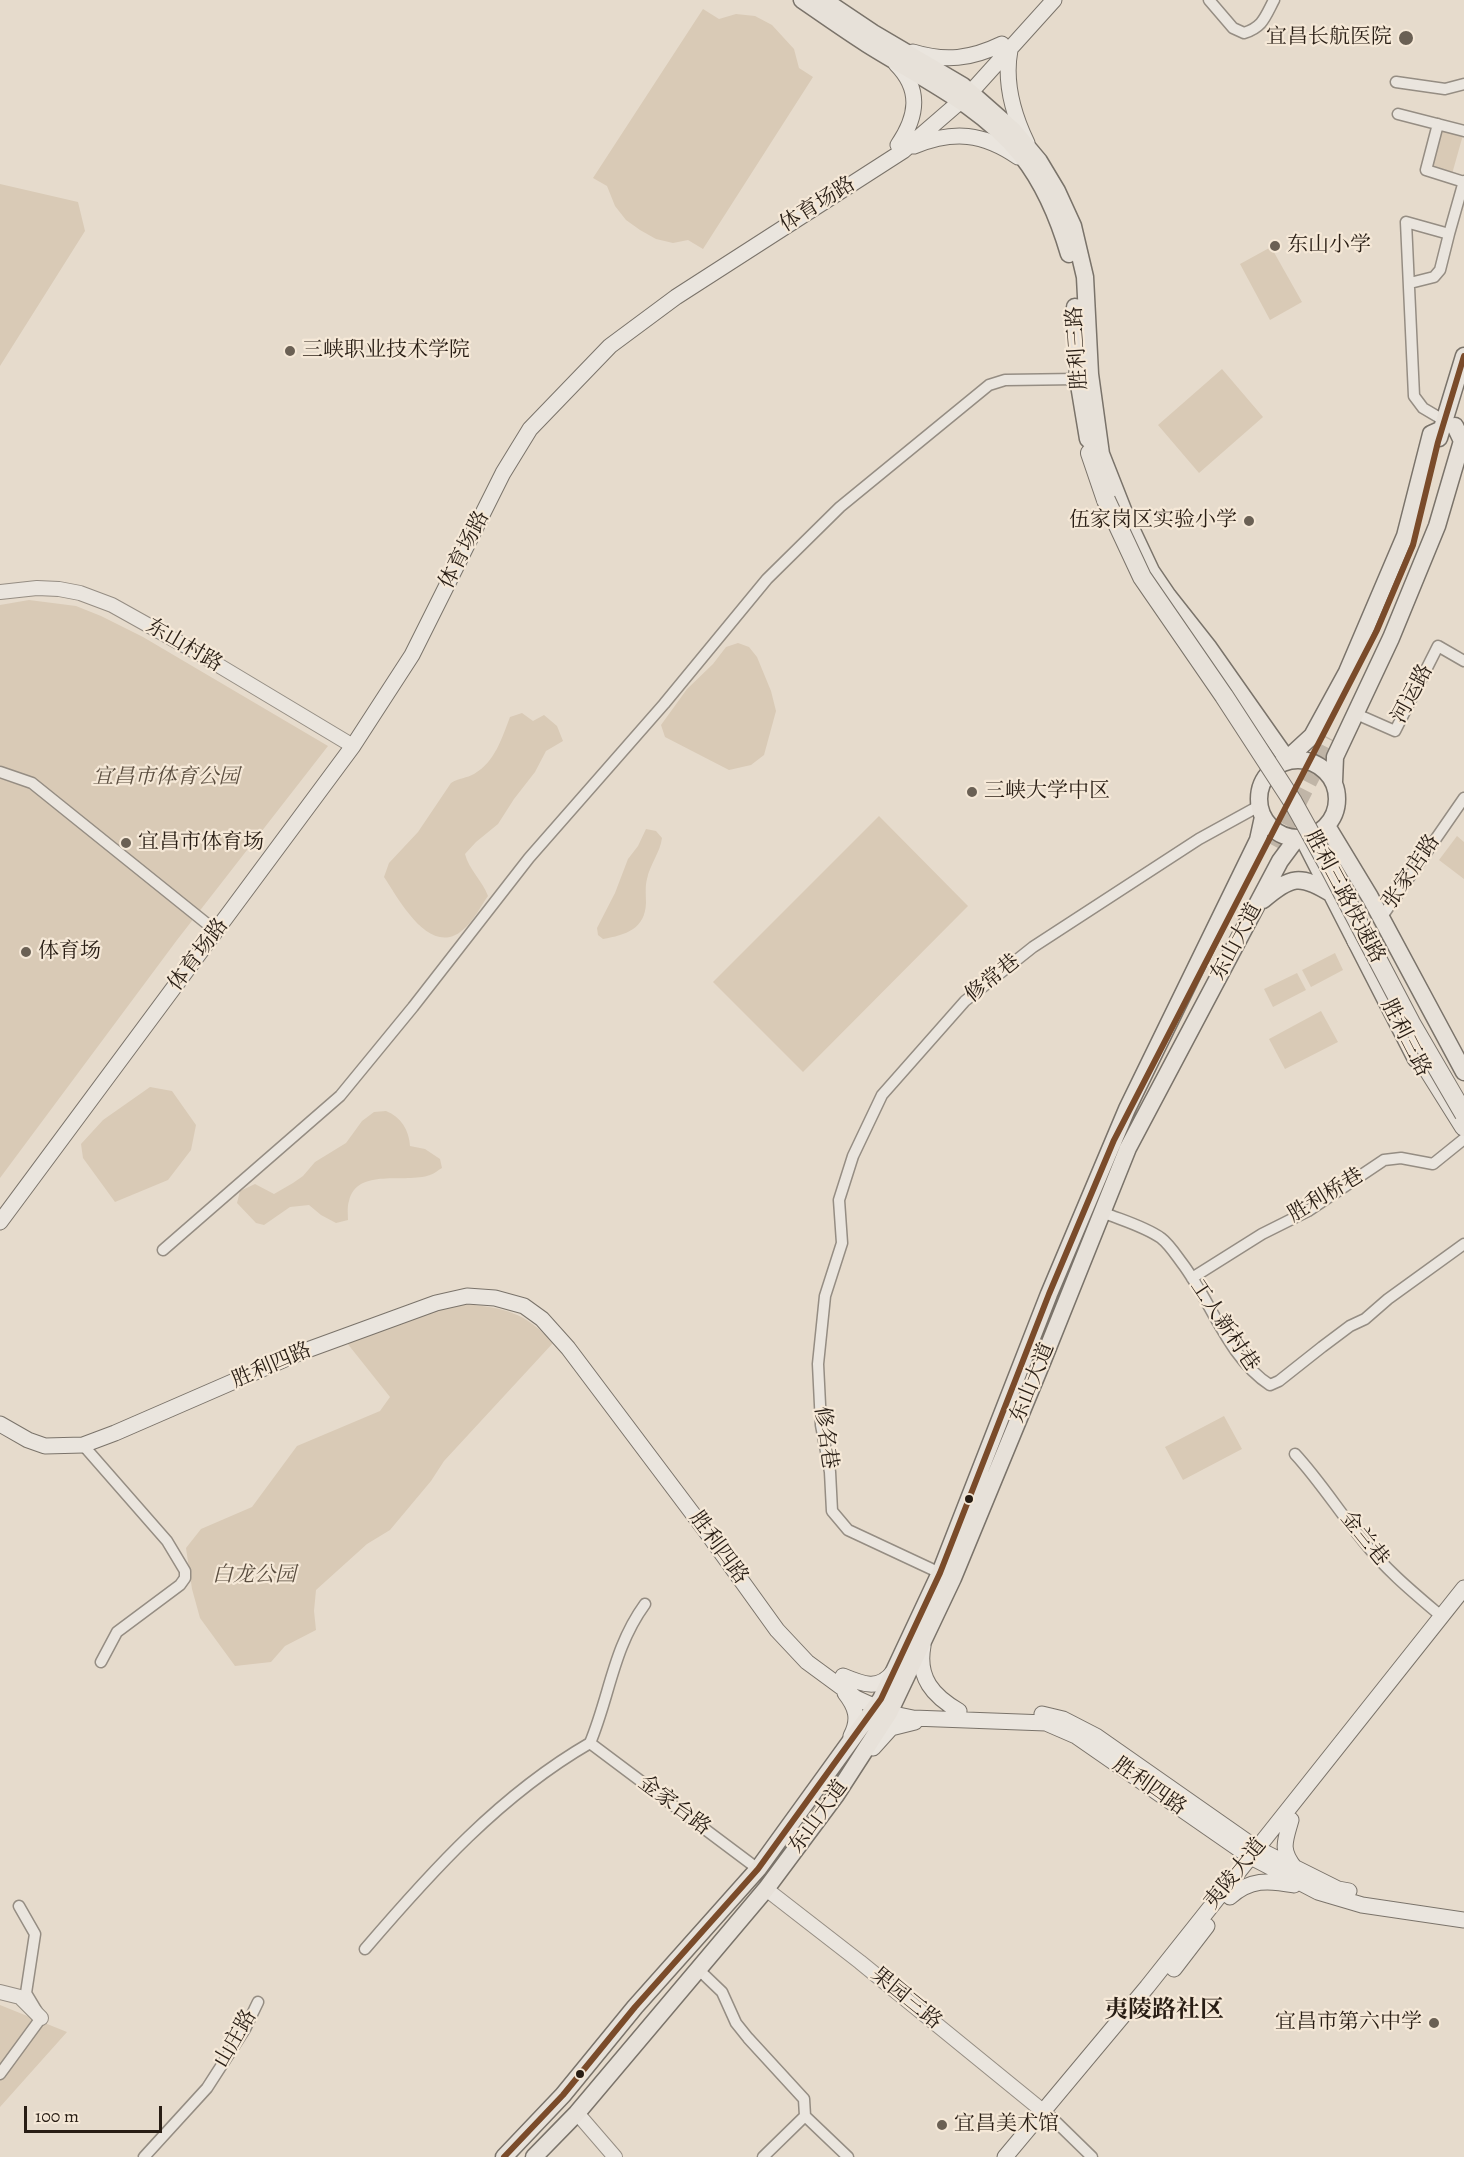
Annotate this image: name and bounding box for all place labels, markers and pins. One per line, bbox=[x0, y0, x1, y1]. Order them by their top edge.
place label: 宜昌长航医院 bbox=[1266, 25, 1392, 51]
marker: 宜昌长航医院 bbox=[1397, 29, 1415, 47]
place label: 东山小学 bbox=[1287, 233, 1371, 259]
marker: 东山小学 bbox=[1268, 239, 1282, 253]
place label: 三峡职业技术学院 bbox=[302, 338, 470, 364]
marker: 三峡职业技术学院 bbox=[283, 344, 297, 358]
place label: 伍家岗区实验小学 bbox=[1069, 508, 1237, 534]
marker: 伍家岗区实验小学 bbox=[1242, 514, 1256, 528]
place label: 三峡大学中区 bbox=[984, 779, 1110, 805]
marker: 三峡大学中区 bbox=[965, 785, 979, 799]
place label: 宜昌市体育场 bbox=[138, 830, 264, 856]
marker: 宜昌市体育场 bbox=[119, 836, 133, 850]
place label: 体育场 bbox=[38, 939, 101, 965]
marker: 体育场 bbox=[19, 945, 33, 959]
unlabelled marker bbox=[963, 1493, 975, 1505]
place label: 宜昌市第六中学 bbox=[1275, 2010, 1422, 2036]
marker: 宜昌市第六中学 bbox=[1427, 2016, 1441, 2030]
unlabelled marker bbox=[574, 2068, 586, 2080]
place label: 宜昌美术馆 bbox=[954, 2112, 1059, 2138]
marker: 宜昌美术馆 bbox=[935, 2118, 949, 2132]

